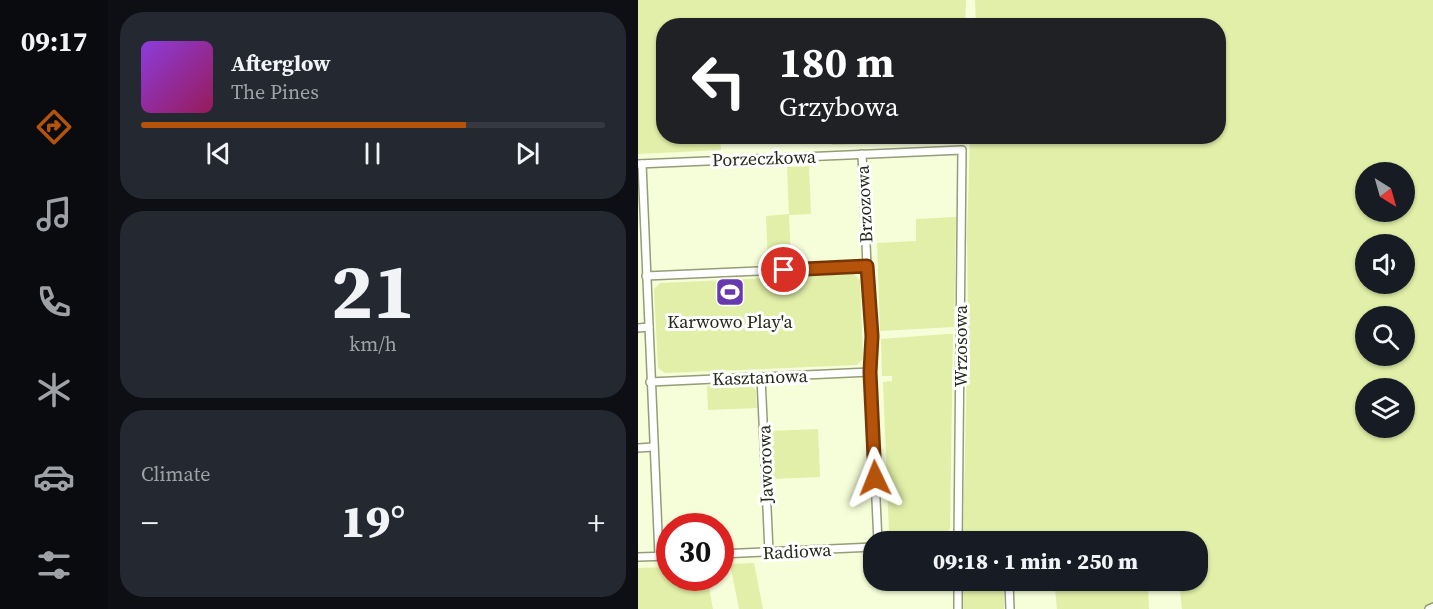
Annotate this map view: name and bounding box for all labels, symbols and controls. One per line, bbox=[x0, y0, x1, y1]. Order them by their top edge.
text: 09:17 bbox=[21, 23, 87, 60]
text: 180 m bbox=[779, 33, 894, 91]
icon: left bbox=[680, 42, 758, 120]
text: Afterglow bbox=[231, 48, 331, 78]
text: The Pines bbox=[231, 78, 319, 106]
text: Grzybowa bbox=[779, 88, 899, 125]
icon: directions bbox=[33, 106, 75, 148]
icon: previous bbox=[202, 137, 235, 170]
icon: pause bbox=[356, 137, 389, 170]
icon: next bbox=[511, 137, 544, 170]
street label: Porzeczkowa bbox=[712, 144, 817, 172]
north arrow bbox=[1355, 162, 1415, 222]
map controls bbox=[1355, 162, 1415, 438]
street label: Brzozowa bbox=[849, 164, 879, 243]
icon: music bbox=[33, 193, 75, 235]
button: sound bbox=[1355, 234, 1415, 294]
text: 21 bbox=[331, 237, 415, 344]
pin bbox=[758, 244, 809, 295]
icon: arrive bbox=[767, 253, 800, 286]
sports icon: Karwowo Play'a bbox=[714, 276, 746, 308]
icon: phone bbox=[33, 281, 75, 323]
street label: Wrzosowa bbox=[948, 304, 973, 387]
button: search bbox=[1355, 306, 1415, 366]
place label: Karwowo Play'a bbox=[667, 309, 793, 334]
text: km/h bbox=[349, 330, 397, 358]
street label: Kasztanowa bbox=[712, 363, 809, 391]
icon: climate bbox=[33, 369, 75, 411]
button: layers bbox=[1355, 378, 1415, 438]
street label: Jaworowa bbox=[751, 424, 779, 505]
position arrow bbox=[843, 446, 907, 510]
icon: car bbox=[33, 456, 75, 498]
text: Climate bbox=[141, 460, 210, 488]
text: 19° bbox=[341, 490, 405, 552]
text: − bbox=[141, 500, 159, 545]
text: + bbox=[587, 500, 605, 545]
speed limit sign: 30 bbox=[656, 513, 734, 591]
street label: Radiowa bbox=[762, 537, 833, 565]
icon: filters bbox=[33, 544, 75, 586]
text: 09:18 · 1 min · 250 m bbox=[933, 546, 1138, 576]

